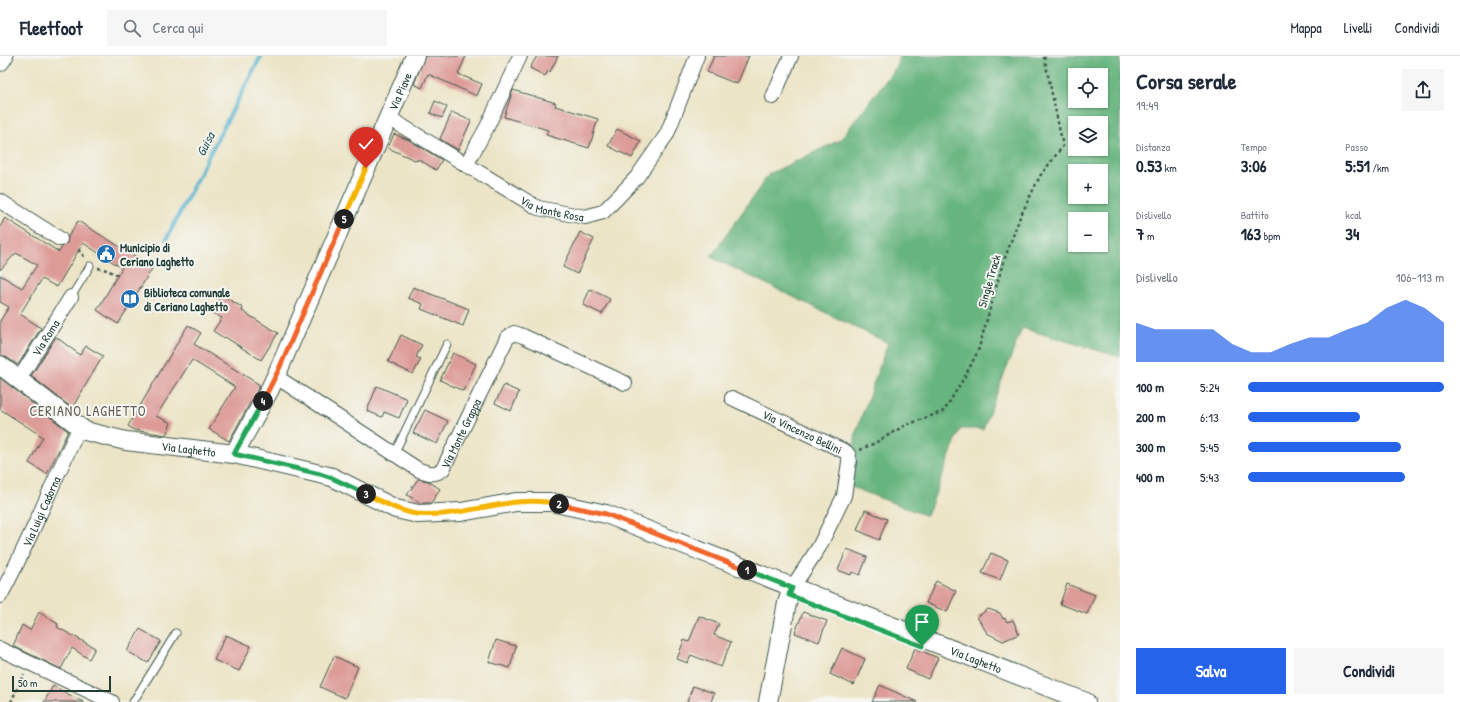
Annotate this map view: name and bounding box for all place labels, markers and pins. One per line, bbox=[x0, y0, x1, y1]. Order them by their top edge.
pin bbox=[349, 127, 383, 168]
pin: 5 bbox=[334, 209, 354, 229]
place label: Municipio di Ceriano Laghetto bbox=[120, 239, 194, 271]
public building icon: Municipio di Ceriano Laghetto bbox=[95, 243, 117, 265]
place label: Biblioteca comunale di Ceriano Laghetto bbox=[144, 284, 230, 316]
library icon: Biblioteca comunale di Ceriano Laghetto bbox=[119, 288, 141, 310]
pin: 4 bbox=[253, 391, 273, 411]
pin: 3 bbox=[356, 484, 376, 504]
pin: 2 bbox=[549, 494, 569, 514]
pin: 1 bbox=[737, 560, 757, 580]
pin bbox=[905, 605, 939, 646]

